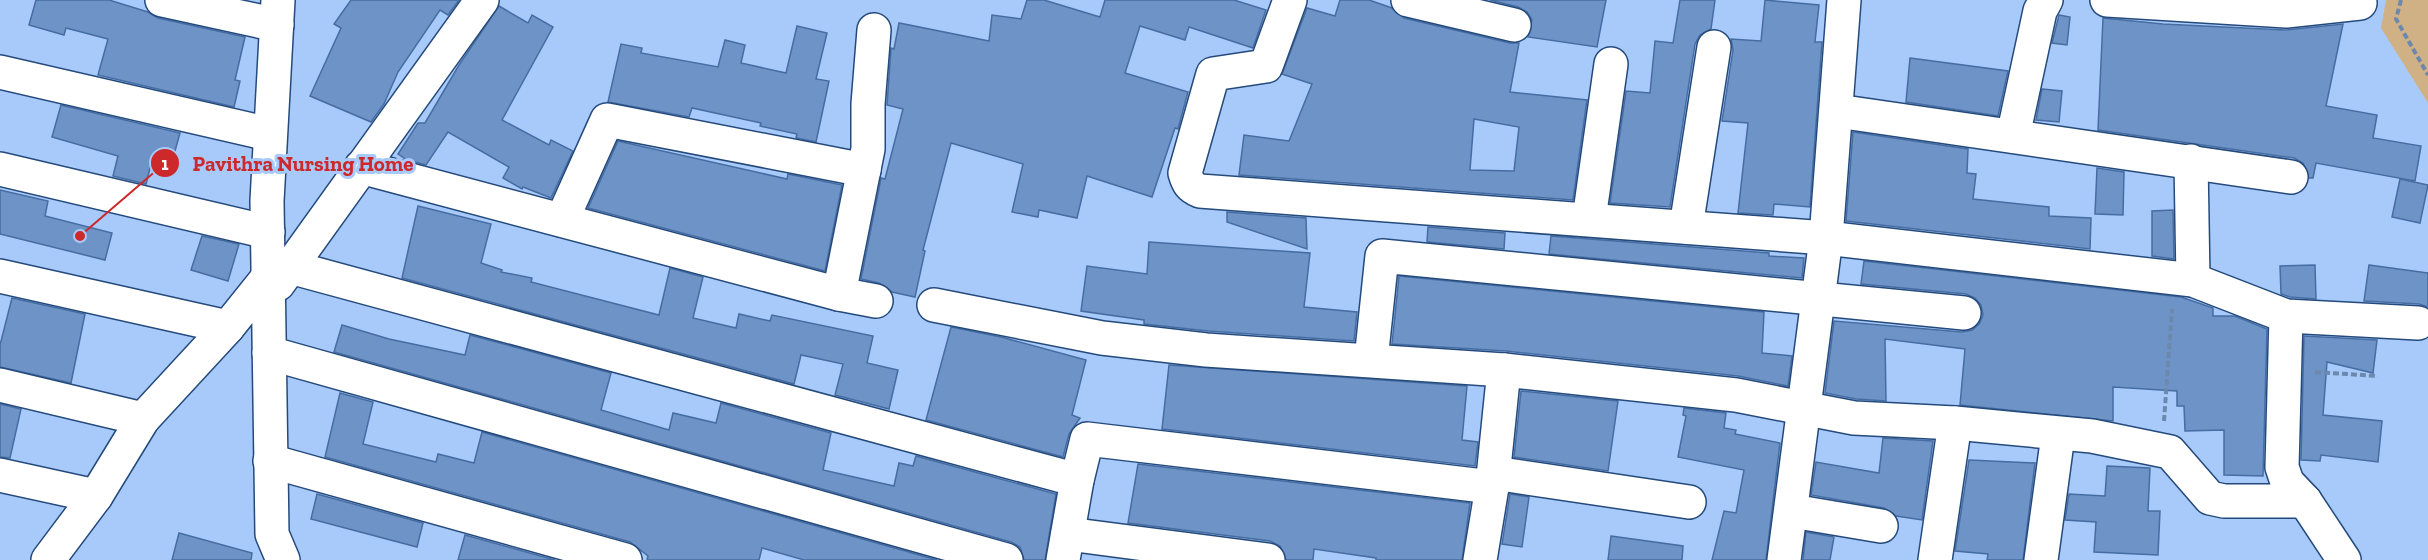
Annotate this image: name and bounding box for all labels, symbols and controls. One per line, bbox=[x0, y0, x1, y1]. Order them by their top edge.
callout: Pavithra Nursing Home bbox=[150, 144, 425, 183]
text: Pavithra Nursing Home bbox=[193, 151, 413, 176]
text: 1 bbox=[161, 153, 169, 175]

